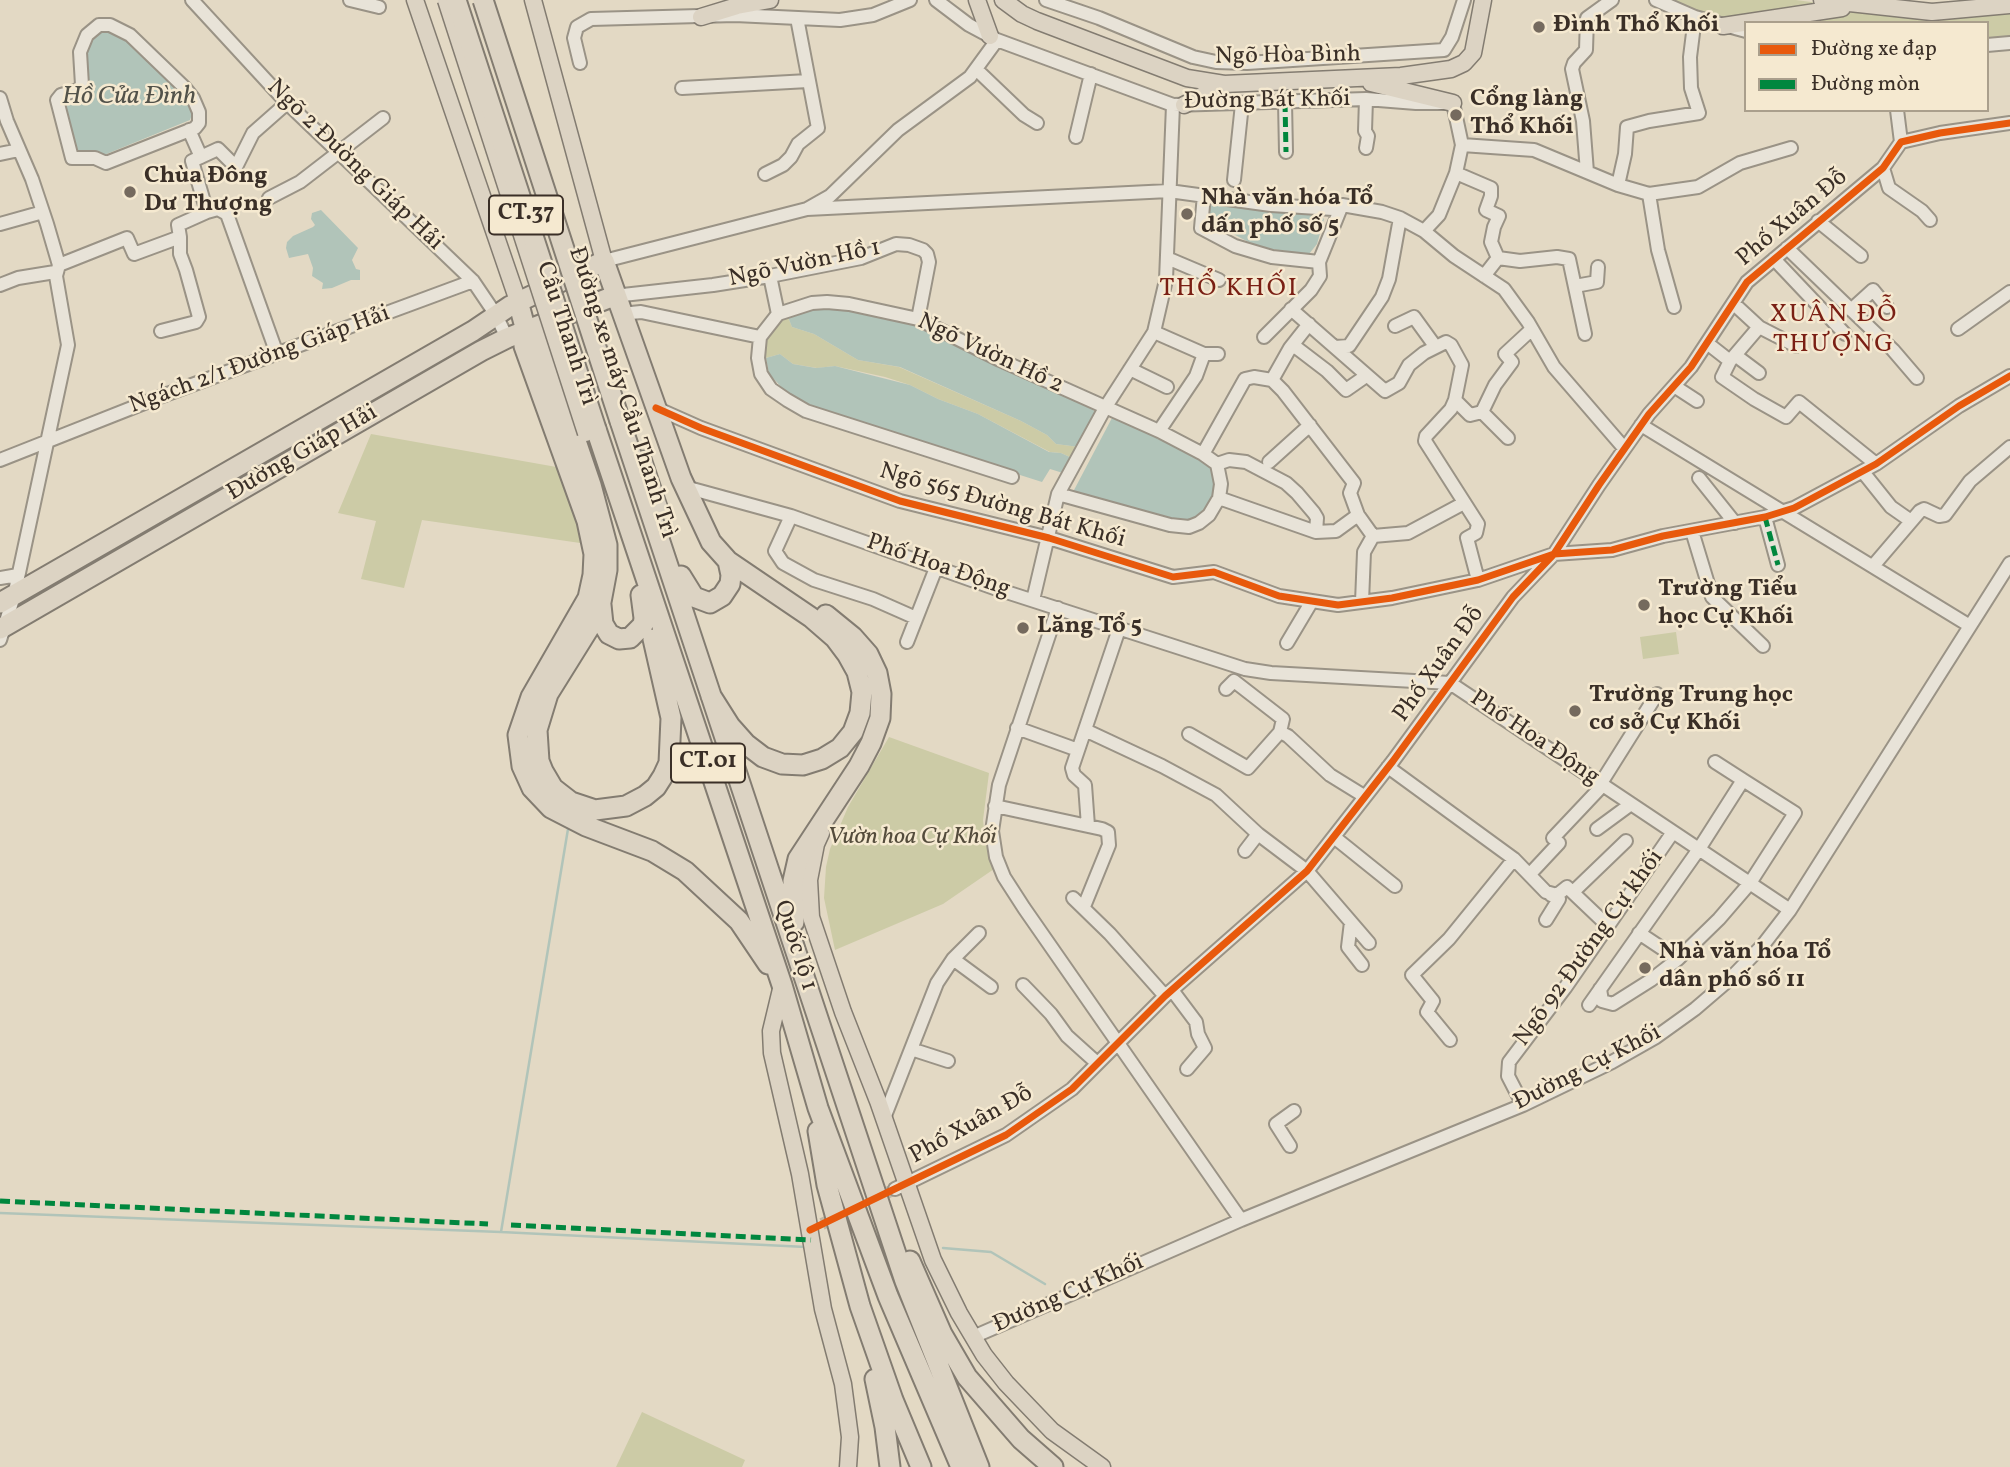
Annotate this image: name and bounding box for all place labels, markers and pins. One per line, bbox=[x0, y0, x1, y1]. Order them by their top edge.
place label: Đình Thổ Khối bbox=[1553, 13, 1719, 41]
marker: Đình Thổ Khối bbox=[1531, 19, 1547, 35]
place label: Cổng làng Thổ Khối bbox=[1470, 87, 1583, 143]
marker: Cổng làng Thổ Khối bbox=[1448, 107, 1464, 123]
place label: Chùa Đông Dư Thượng bbox=[144, 164, 272, 220]
marker: Chùa Đông Dư Thượng bbox=[122, 184, 138, 200]
place label: Nhà văn hóa Tổ dấn phố số 5 bbox=[1201, 186, 1373, 242]
marker: Nhà văn hóa Tổ dấn phố số 5 bbox=[1179, 206, 1195, 222]
place label: Trường Tiểu học Cự Khối bbox=[1658, 577, 1797, 633]
marker: Trường Tiểu học Cự Khối bbox=[1636, 597, 1652, 613]
place label: Lăng Tổ 5 bbox=[1037, 614, 1142, 642]
marker: Lăng Tổ 5 bbox=[1015, 620, 1031, 636]
place label: Trường Trung học cơ sở Cự Khối bbox=[1589, 683, 1793, 739]
marker: Trường Trung học cơ sở Cự Khối bbox=[1567, 703, 1583, 719]
place label: Nhà văn hóa Tổ dân phố số 11 bbox=[1659, 940, 1831, 996]
marker: Nhà văn hóa Tổ dân phố số 11 bbox=[1637, 960, 1653, 976]

